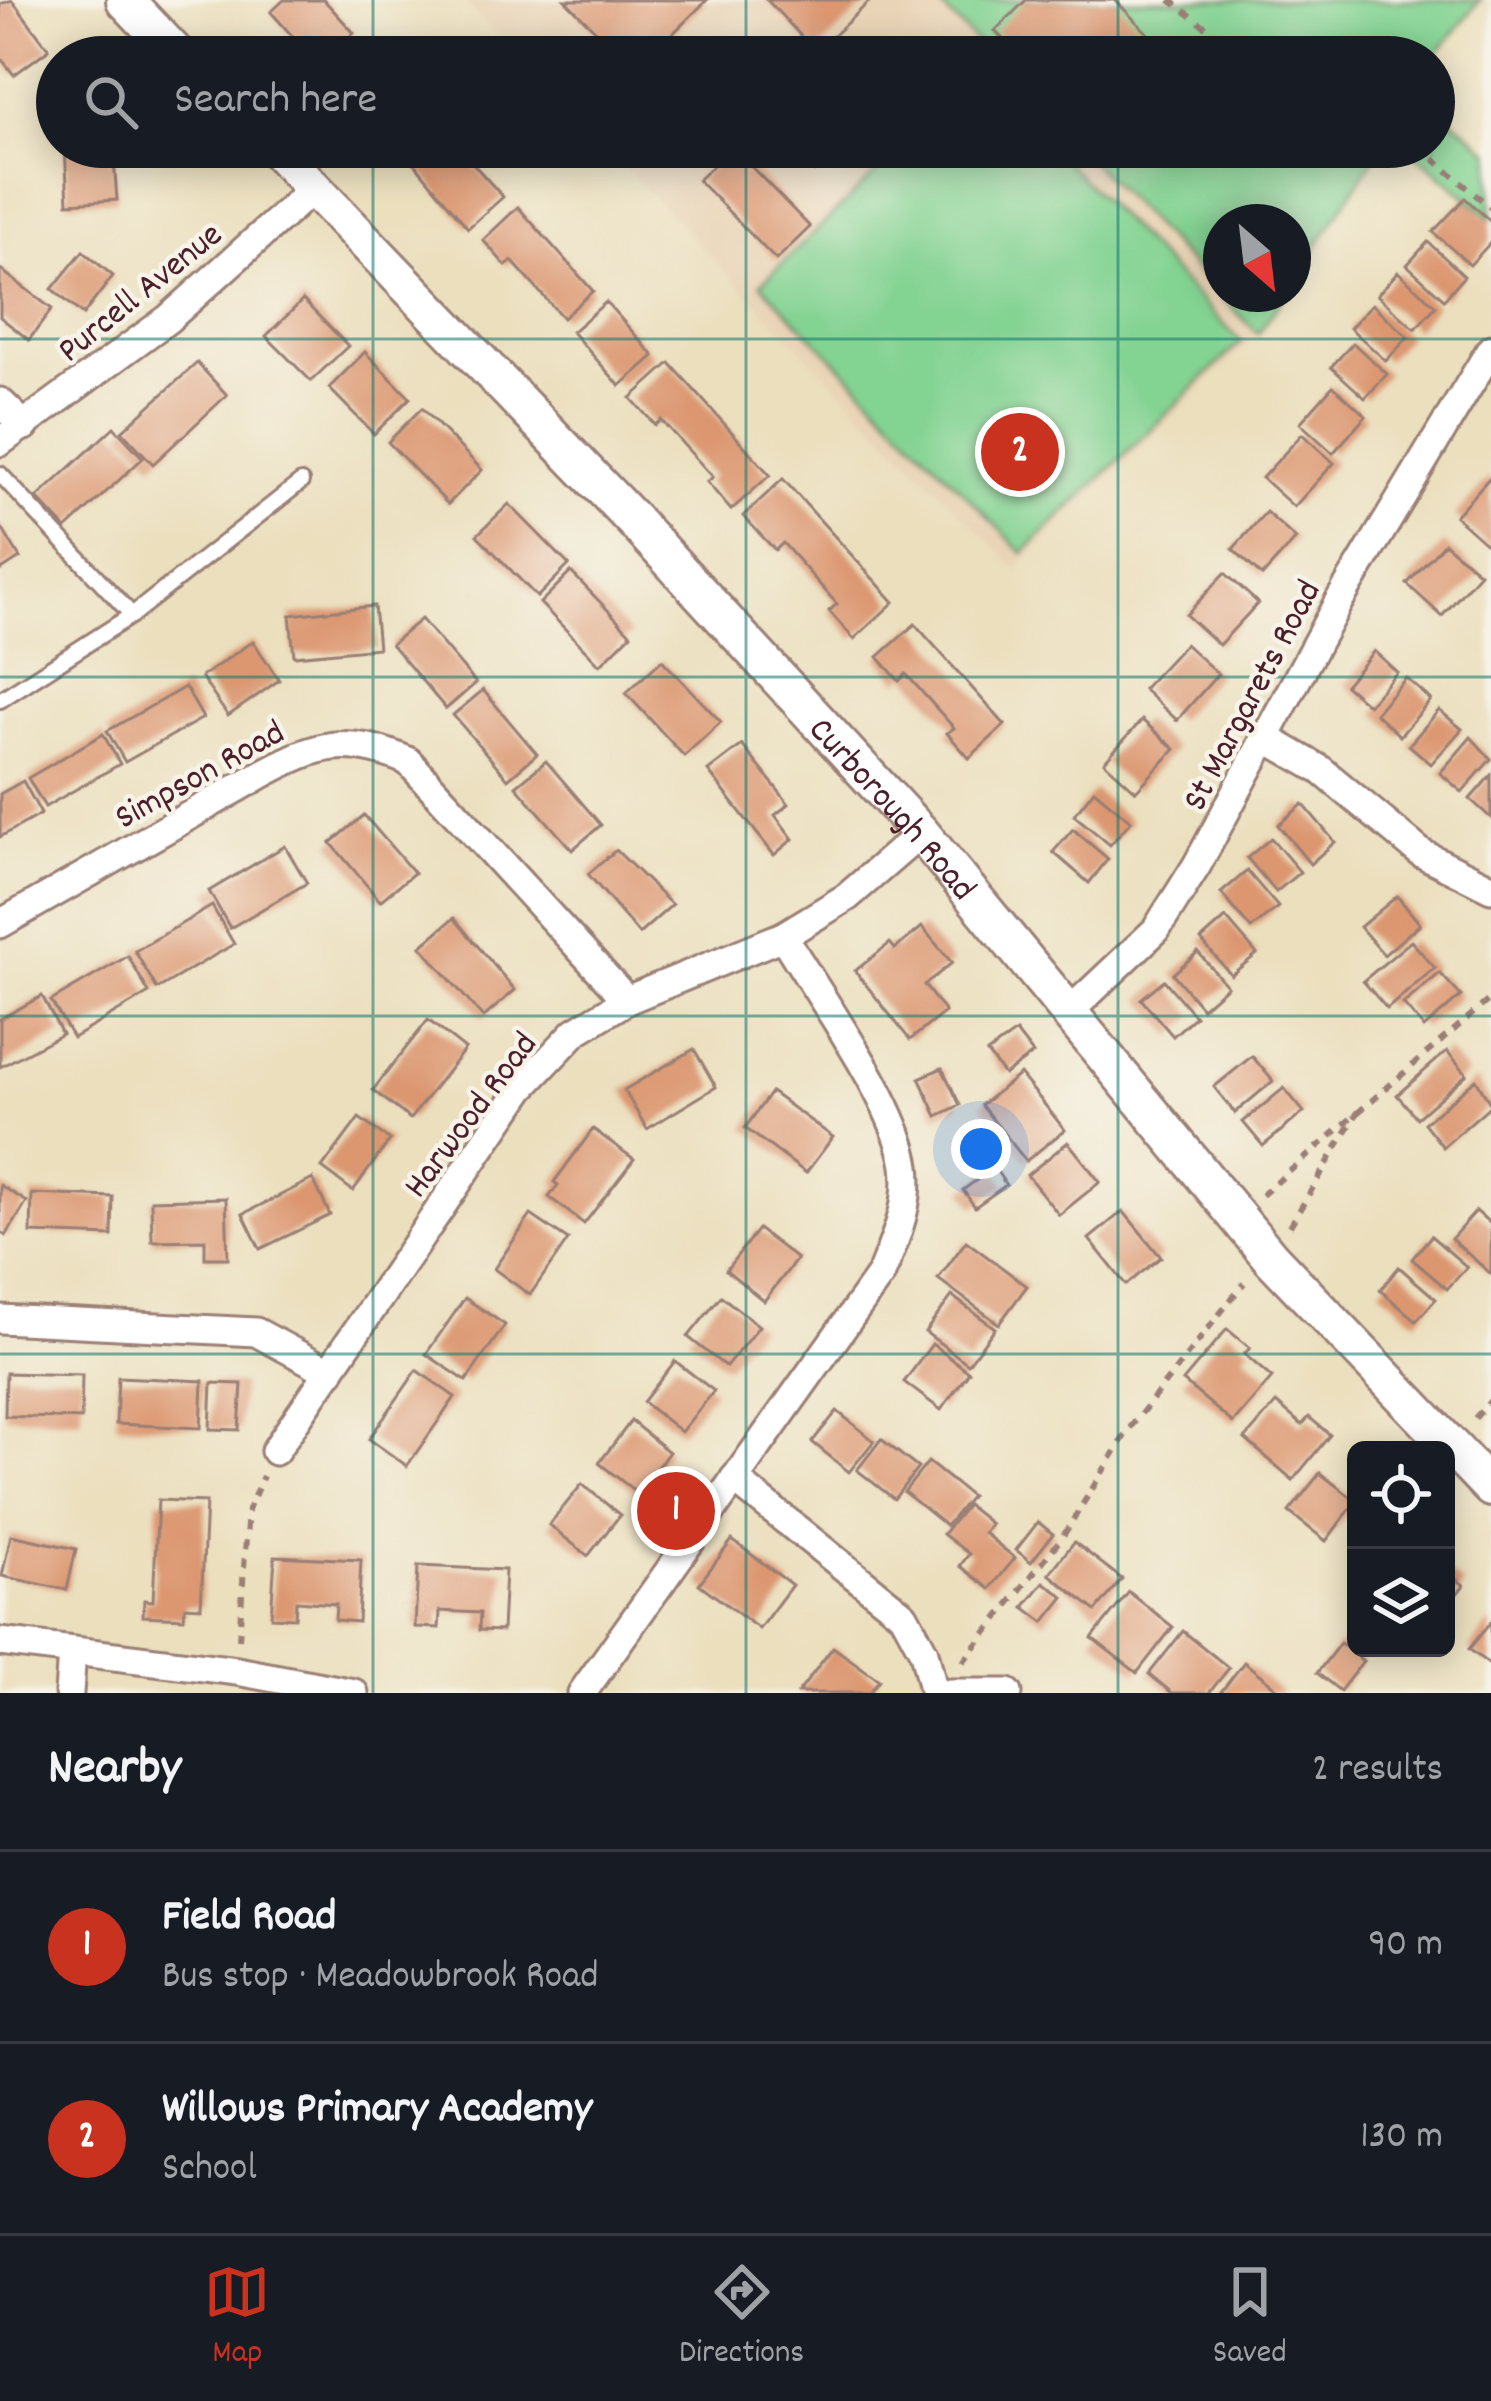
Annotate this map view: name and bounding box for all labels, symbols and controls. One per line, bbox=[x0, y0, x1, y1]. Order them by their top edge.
search box bbox=[36, 36, 1455, 168]
icon: search bbox=[78, 69, 144, 135]
text: Search here bbox=[174, 70, 377, 134]
north arrow bbox=[1203, 204, 1311, 312]
street label: Purcell Avenue bbox=[48, 212, 236, 378]
pin: 2 bbox=[981, 407, 1059, 497]
street label: St Margarets Road bbox=[1172, 572, 1337, 821]
street label: Curborough Road bbox=[794, 707, 986, 914]
street label: Simpson Road bbox=[106, 709, 295, 845]
street label: Harwood Road bbox=[393, 1023, 553, 1211]
your location bbox=[951, 1119, 1011, 1179]
map controls bbox=[1347, 1441, 1455, 1657]
button: locate bbox=[1347, 1441, 1455, 1549]
pin: 1 bbox=[637, 1466, 715, 1556]
button: layers bbox=[1347, 1549, 1455, 1657]
text: Nearby bbox=[48, 1735, 181, 1807]
text: 2 results bbox=[1312, 1744, 1443, 1799]
text: Field Road bbox=[162, 1887, 336, 1951]
text: 1 bbox=[83, 1919, 91, 1974]
text: 90 m bbox=[1368, 1919, 1443, 1974]
text: Bus stop · Meadowbrook Road bbox=[162, 1951, 599, 2006]
text: Willows Primary Academy bbox=[162, 2079, 592, 2143]
text: 2 bbox=[78, 2111, 96, 2166]
text: 130 m bbox=[1360, 2111, 1443, 2166]
text: School bbox=[162, 2143, 257, 2198]
tab: Map bbox=[204, 2259, 270, 2378]
tab: Directions bbox=[679, 2259, 804, 2378]
tab: Saved bbox=[1213, 2259, 1287, 2378]

